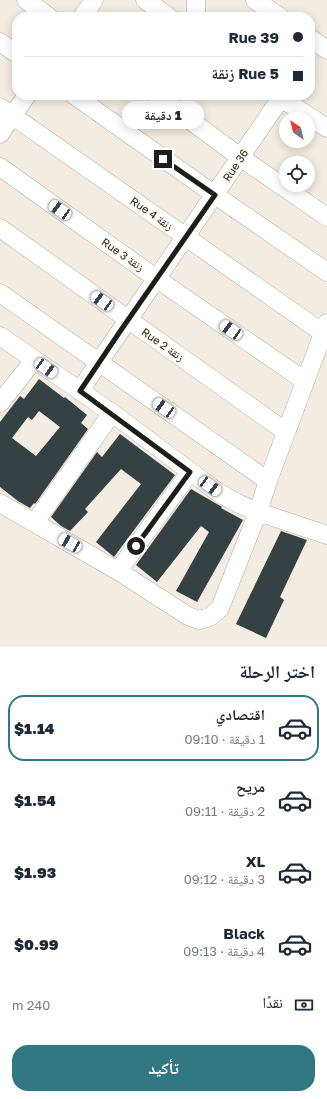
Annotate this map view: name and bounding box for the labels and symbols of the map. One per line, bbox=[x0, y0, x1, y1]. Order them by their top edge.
callout: 1 دقيقة bbox=[122, 101, 204, 129]
north arrow bbox=[279, 112, 315, 148]
street label: Rue 36 bbox=[220, 146, 251, 184]
route end bbox=[154, 150, 172, 168]
street label: Rue 4 زنقة bbox=[128, 194, 176, 232]
car bbox=[47, 198, 73, 222]
street label: Rue 3 زنقة bbox=[99, 235, 147, 273]
car bbox=[89, 289, 115, 313]
car bbox=[218, 318, 244, 342]
street label: Rue 2 زنقة bbox=[139, 325, 187, 363]
car bbox=[33, 356, 59, 380]
car bbox=[151, 396, 177, 420]
car bbox=[197, 474, 223, 498]
car bbox=[57, 532, 83, 554]
route start bbox=[127, 537, 145, 555]

